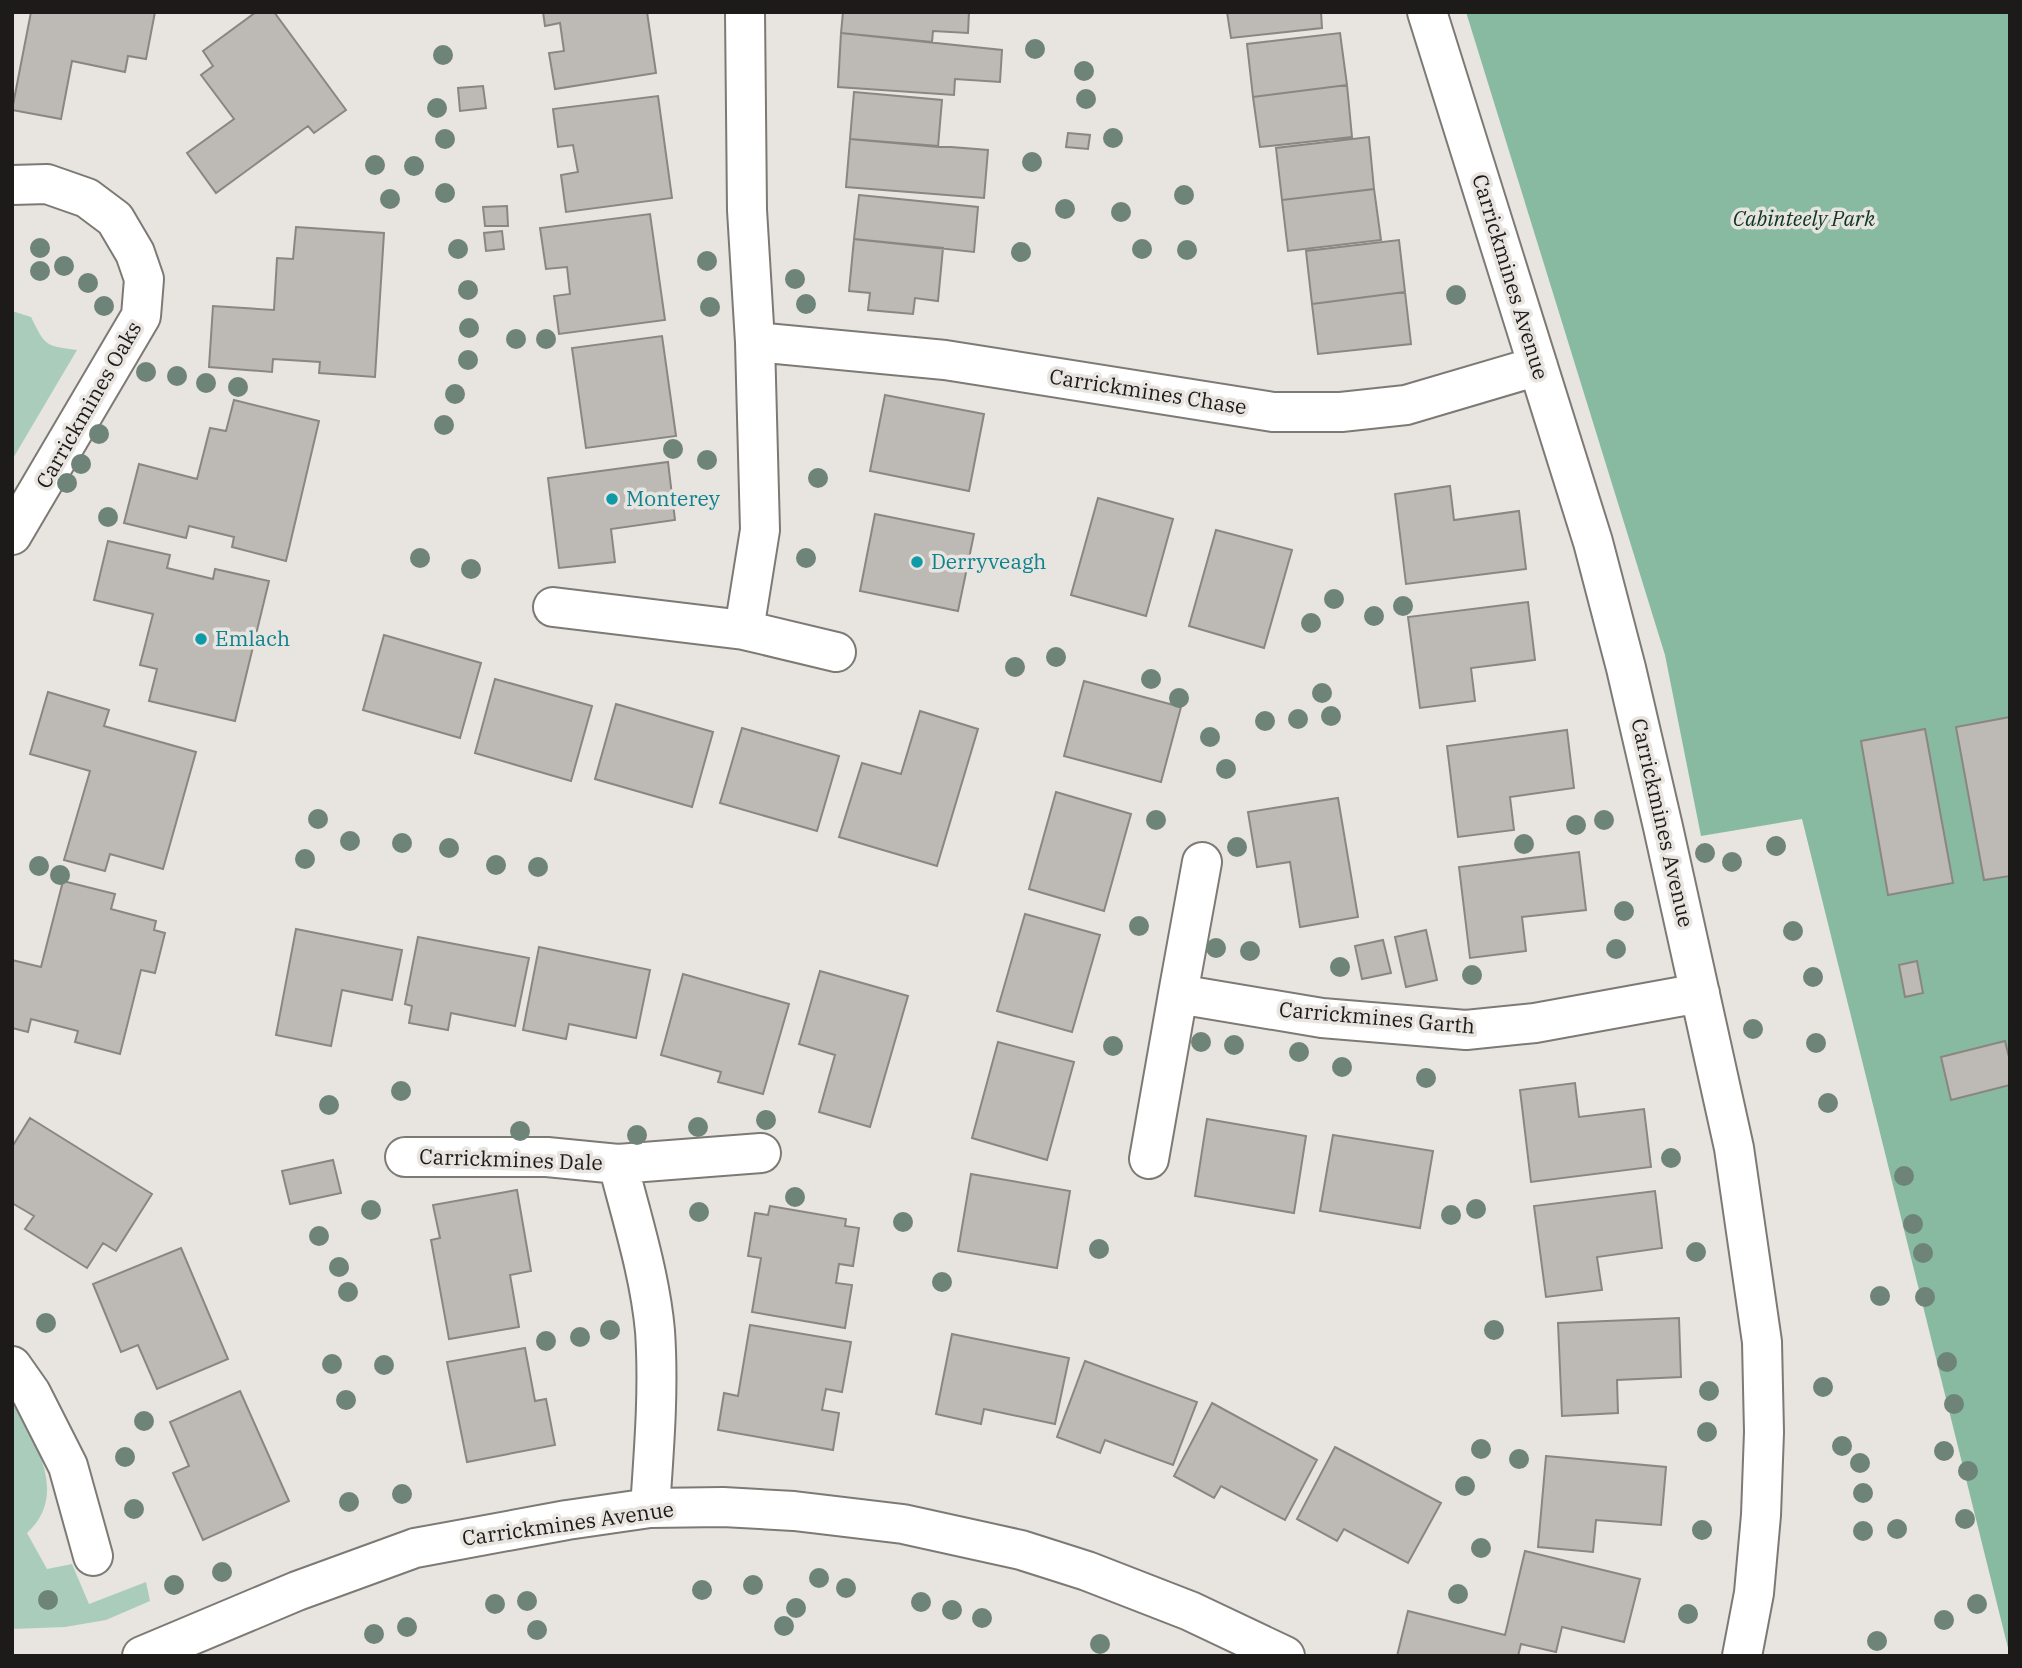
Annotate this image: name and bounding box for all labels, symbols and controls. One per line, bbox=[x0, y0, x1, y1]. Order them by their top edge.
street label: Carrickmines Avenue bbox=[1466, 171, 1556, 383]
park label: Cabinteely Park bbox=[1733, 204, 1876, 232]
street label: Carrickmines Oaks bbox=[29, 316, 147, 493]
street label: Carrickmines Chase bbox=[1048, 362, 1249, 420]
place label: Monterey bbox=[626, 484, 721, 512]
marker: Monterey bbox=[604, 491, 620, 507]
place label: Derryveagh bbox=[931, 547, 1046, 575]
marker: Derryveagh bbox=[909, 554, 925, 570]
place label: Emlach bbox=[215, 624, 290, 652]
marker: Emlach bbox=[193, 631, 209, 647]
street label: Carrickmines Avenue bbox=[1625, 716, 1701, 930]
street label: Carrickmines Garth bbox=[1278, 994, 1476, 1040]
street label: Carrickmines Dale bbox=[419, 1142, 603, 1176]
street label: Carrickmines Avenue bbox=[460, 1494, 675, 1552]

